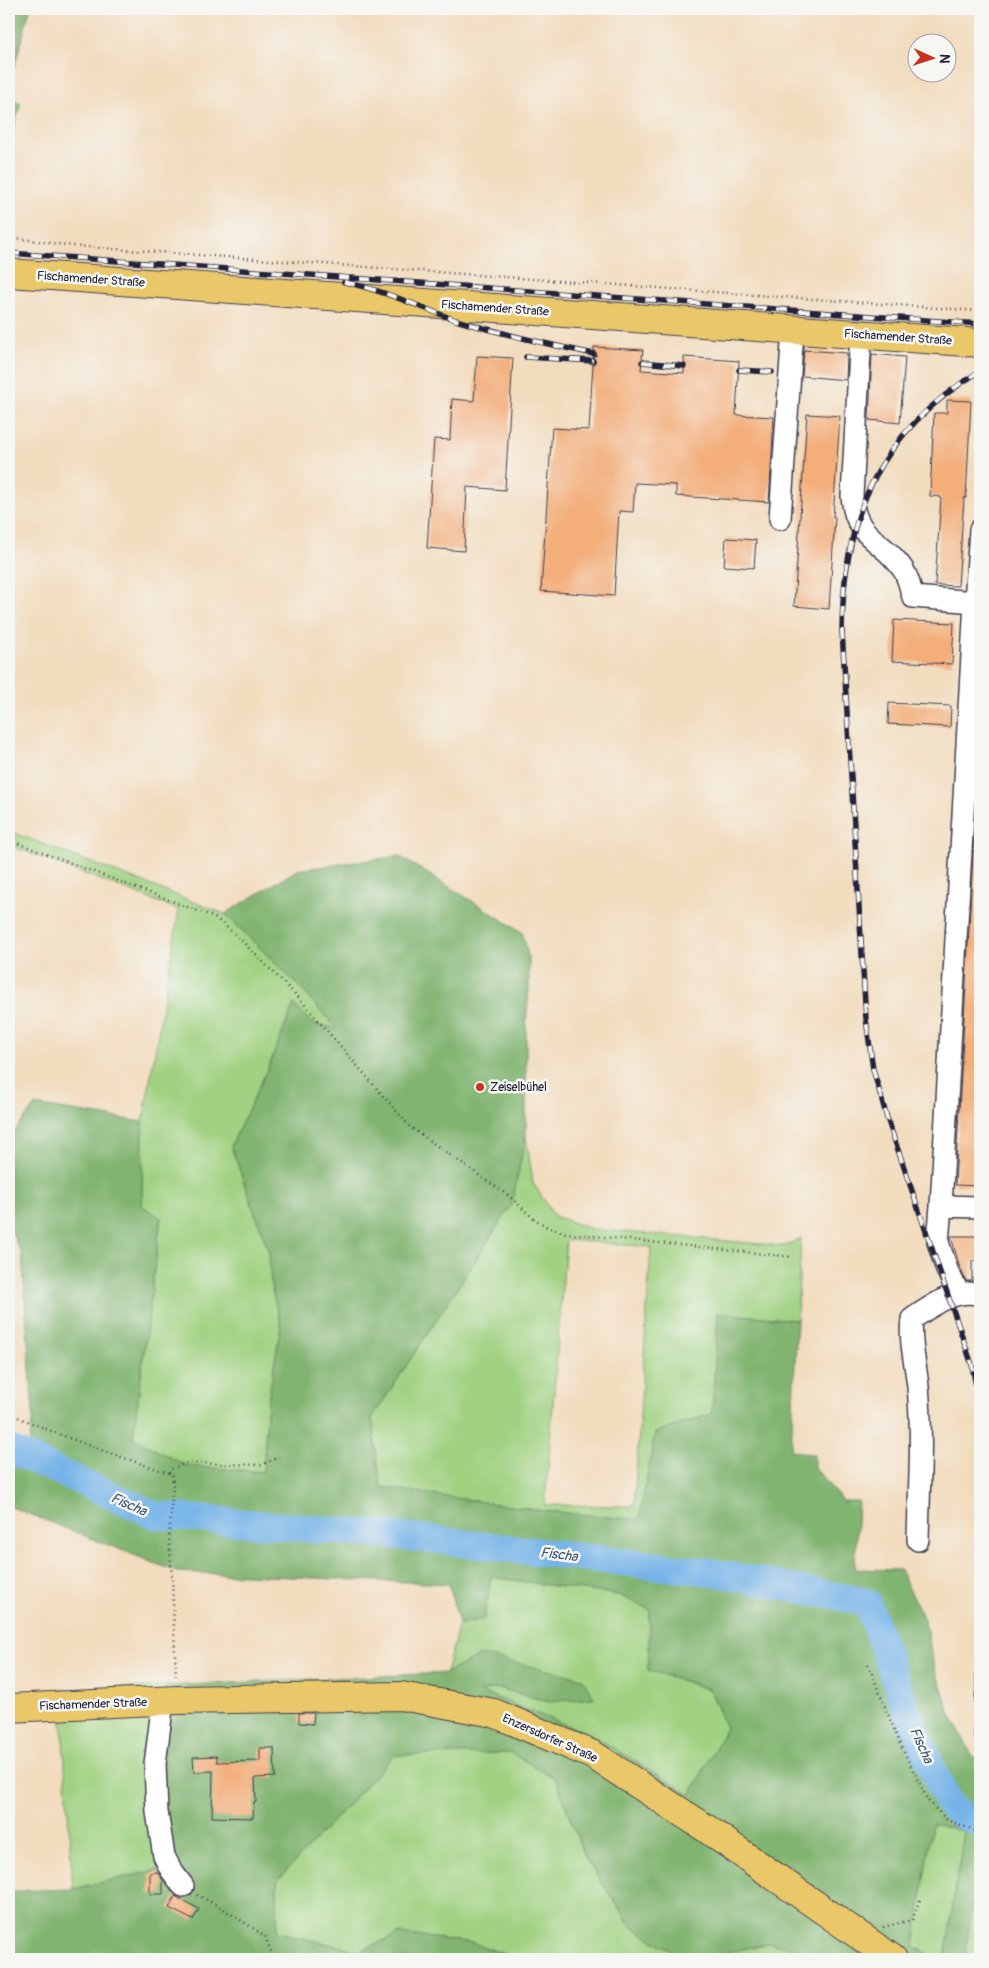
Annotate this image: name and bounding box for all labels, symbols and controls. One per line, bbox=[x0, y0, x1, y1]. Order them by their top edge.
north arrow bbox=[906, 32, 956, 82]
text: N bbox=[936, 53, 953, 64]
street label: Fischamender Straße bbox=[37, 268, 145, 291]
street label: Fischamender Straße bbox=[441, 297, 549, 320]
street label: Fischamender Straße bbox=[844, 326, 952, 349]
place label: Zeiselbühel bbox=[490, 1080, 547, 1095]
marker: Zeiselbühel bbox=[474, 1081, 486, 1093]
water label: Fischa bbox=[108, 1489, 151, 1520]
water label: Fischa bbox=[539, 1544, 580, 1565]
street label: Fischamender Straße bbox=[39, 1695, 147, 1714]
street label: Enzersdorfer Straße bbox=[500, 1711, 600, 1766]
water label: Fischa bbox=[906, 1725, 938, 1767]

